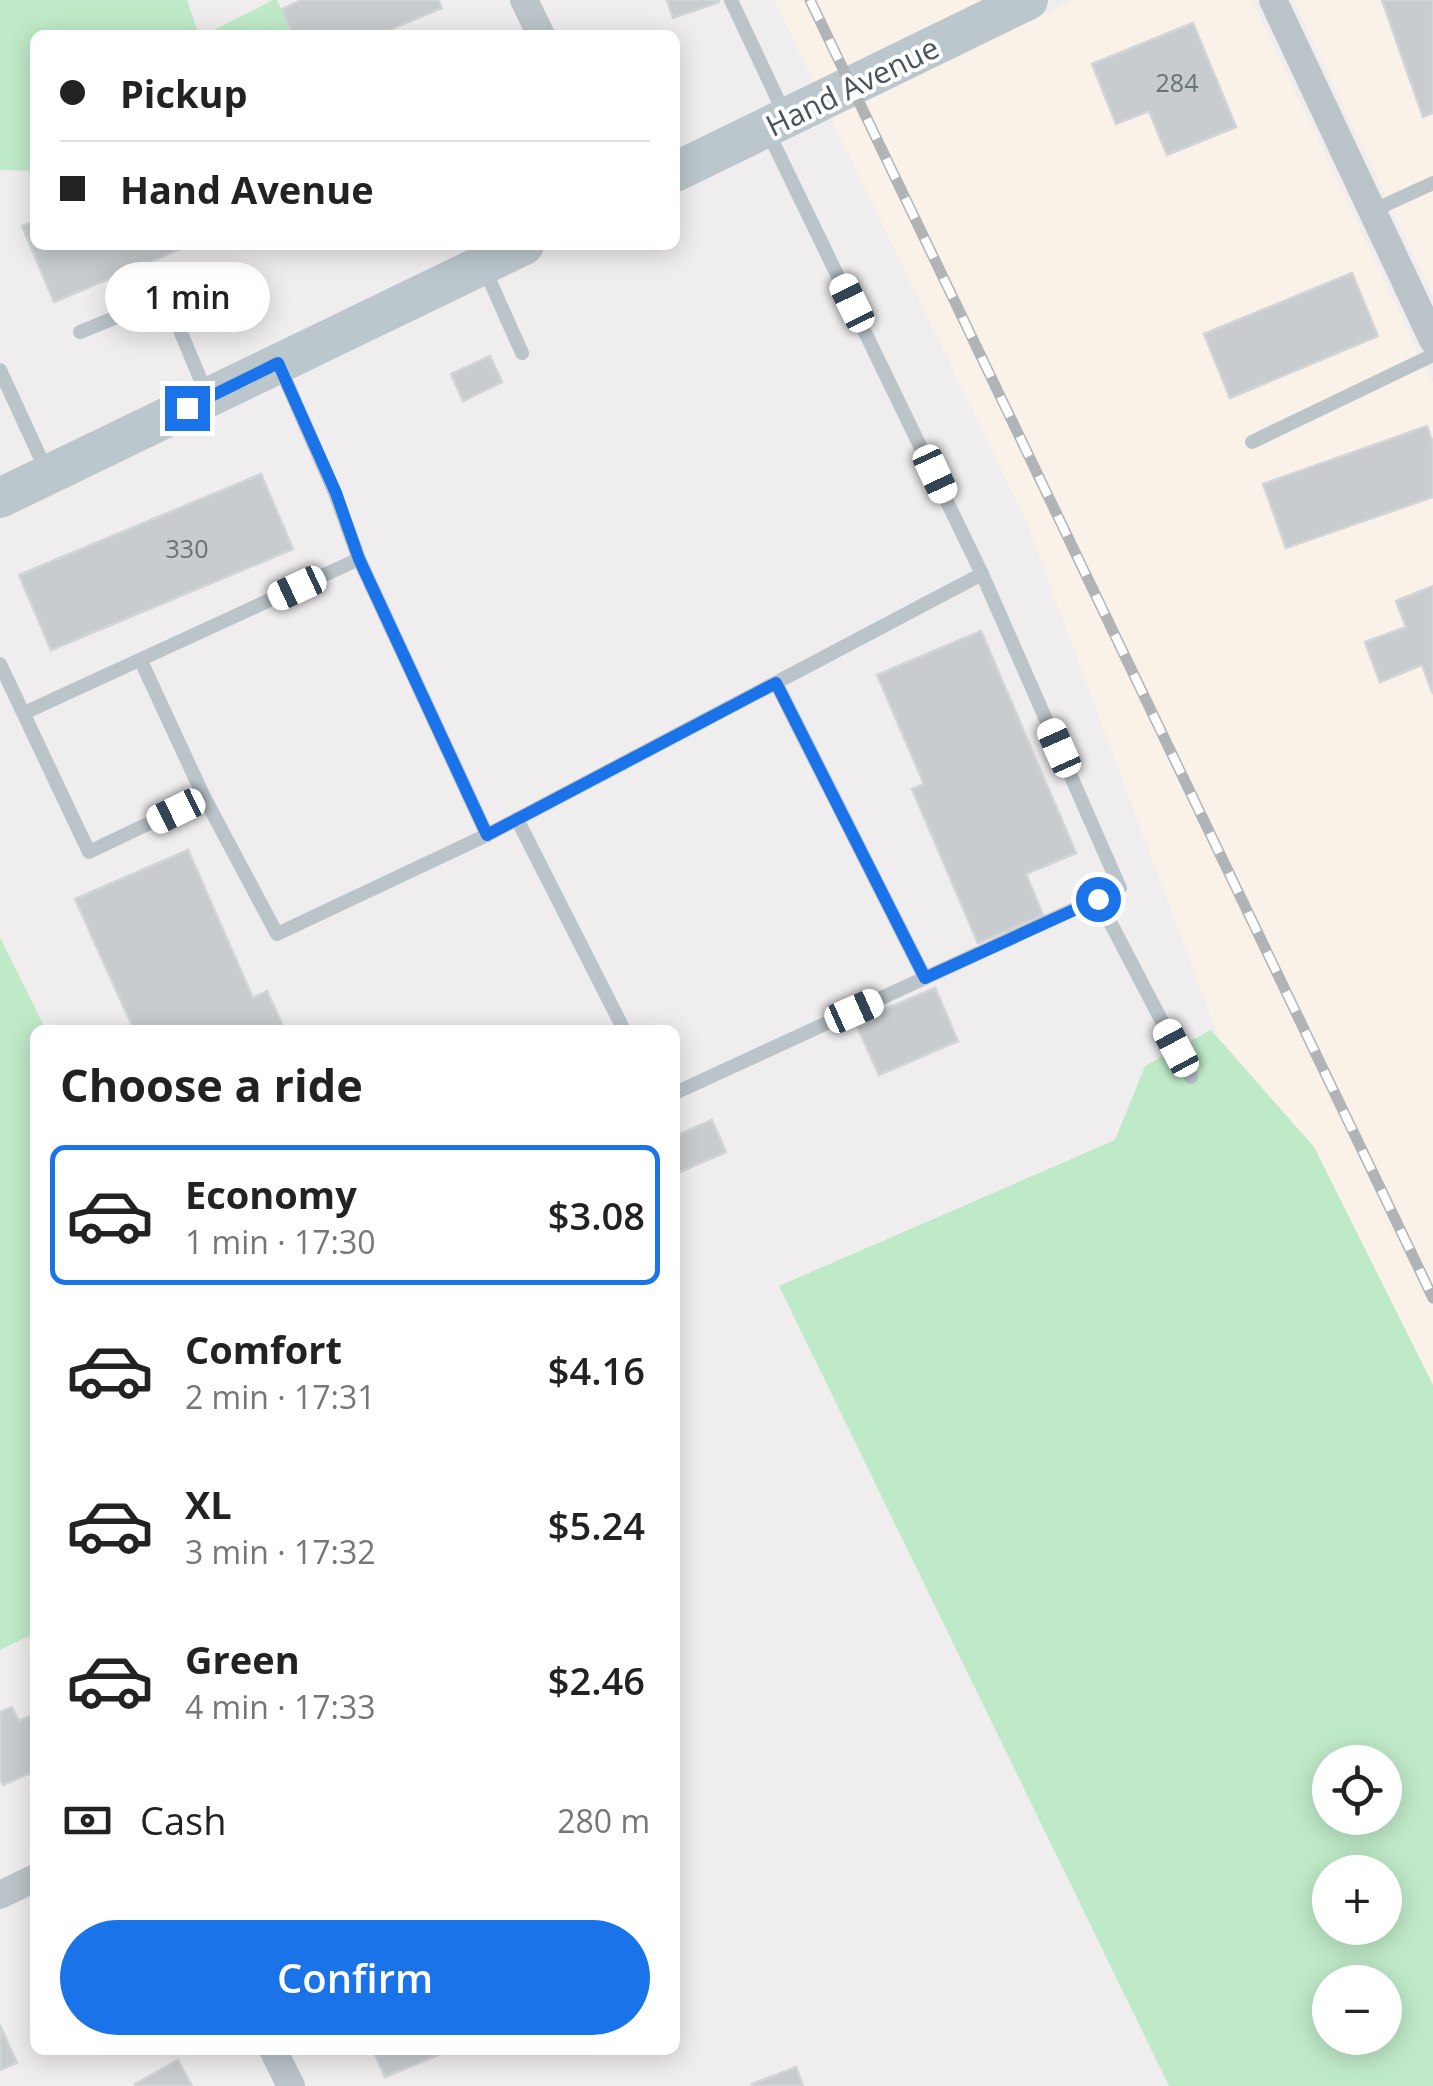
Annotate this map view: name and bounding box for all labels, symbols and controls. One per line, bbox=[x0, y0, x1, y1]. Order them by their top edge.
street label: Hand Avenue bbox=[759, 26, 945, 146]
house number: 284 bbox=[1156, 65, 1198, 99]
text: Pickup bbox=[120, 67, 248, 119]
text: Hand Avenue bbox=[120, 163, 374, 215]
callout: 1 min bbox=[104, 263, 270, 333]
car bbox=[825, 269, 879, 337]
text: 1 min bbox=[144, 275, 231, 318]
route end bbox=[165, 386, 210, 431]
car bbox=[909, 440, 961, 508]
house number: 330 bbox=[166, 531, 208, 565]
car bbox=[263, 562, 331, 614]
car bbox=[1033, 714, 1085, 782]
car bbox=[142, 784, 210, 838]
route start bbox=[1076, 877, 1121, 922]
car bbox=[820, 985, 888, 1037]
car bbox=[1149, 1014, 1203, 1082]
text: Choose a ride bbox=[60, 1054, 363, 1115]
text: Economy bbox=[185, 1168, 357, 1220]
icon: car bbox=[65, 1170, 155, 1260]
text: $3.08 bbox=[548, 1189, 645, 1241]
text: 1 min · 17:30 bbox=[185, 1220, 376, 1263]
text: Comfort bbox=[185, 1323, 342, 1375]
icon: car bbox=[65, 1325, 155, 1415]
text: $4.16 bbox=[548, 1344, 645, 1396]
text: 2 min · 17:31 bbox=[185, 1375, 376, 1418]
text: XL bbox=[185, 1478, 232, 1530]
icon: car bbox=[65, 1480, 155, 1570]
text: $5.24 bbox=[548, 1499, 645, 1551]
text: 3 min · 17:32 bbox=[185, 1530, 376, 1573]
text: Green bbox=[185, 1633, 300, 1685]
icon: car bbox=[65, 1635, 155, 1725]
text: $2.46 bbox=[548, 1654, 645, 1706]
text: 4 min · 17:33 bbox=[185, 1685, 376, 1728]
map controls bbox=[1312, 1745, 1402, 2055]
button: locate bbox=[1312, 1745, 1402, 1835]
icon: cash bbox=[60, 1793, 115, 1848]
text: Cash bbox=[140, 1794, 226, 1846]
text: 280 m bbox=[557, 1799, 650, 1842]
button: + bbox=[1312, 1855, 1402, 1945]
button: Confirm bbox=[60, 1920, 650, 2035]
button: − bbox=[1312, 1965, 1402, 2055]

